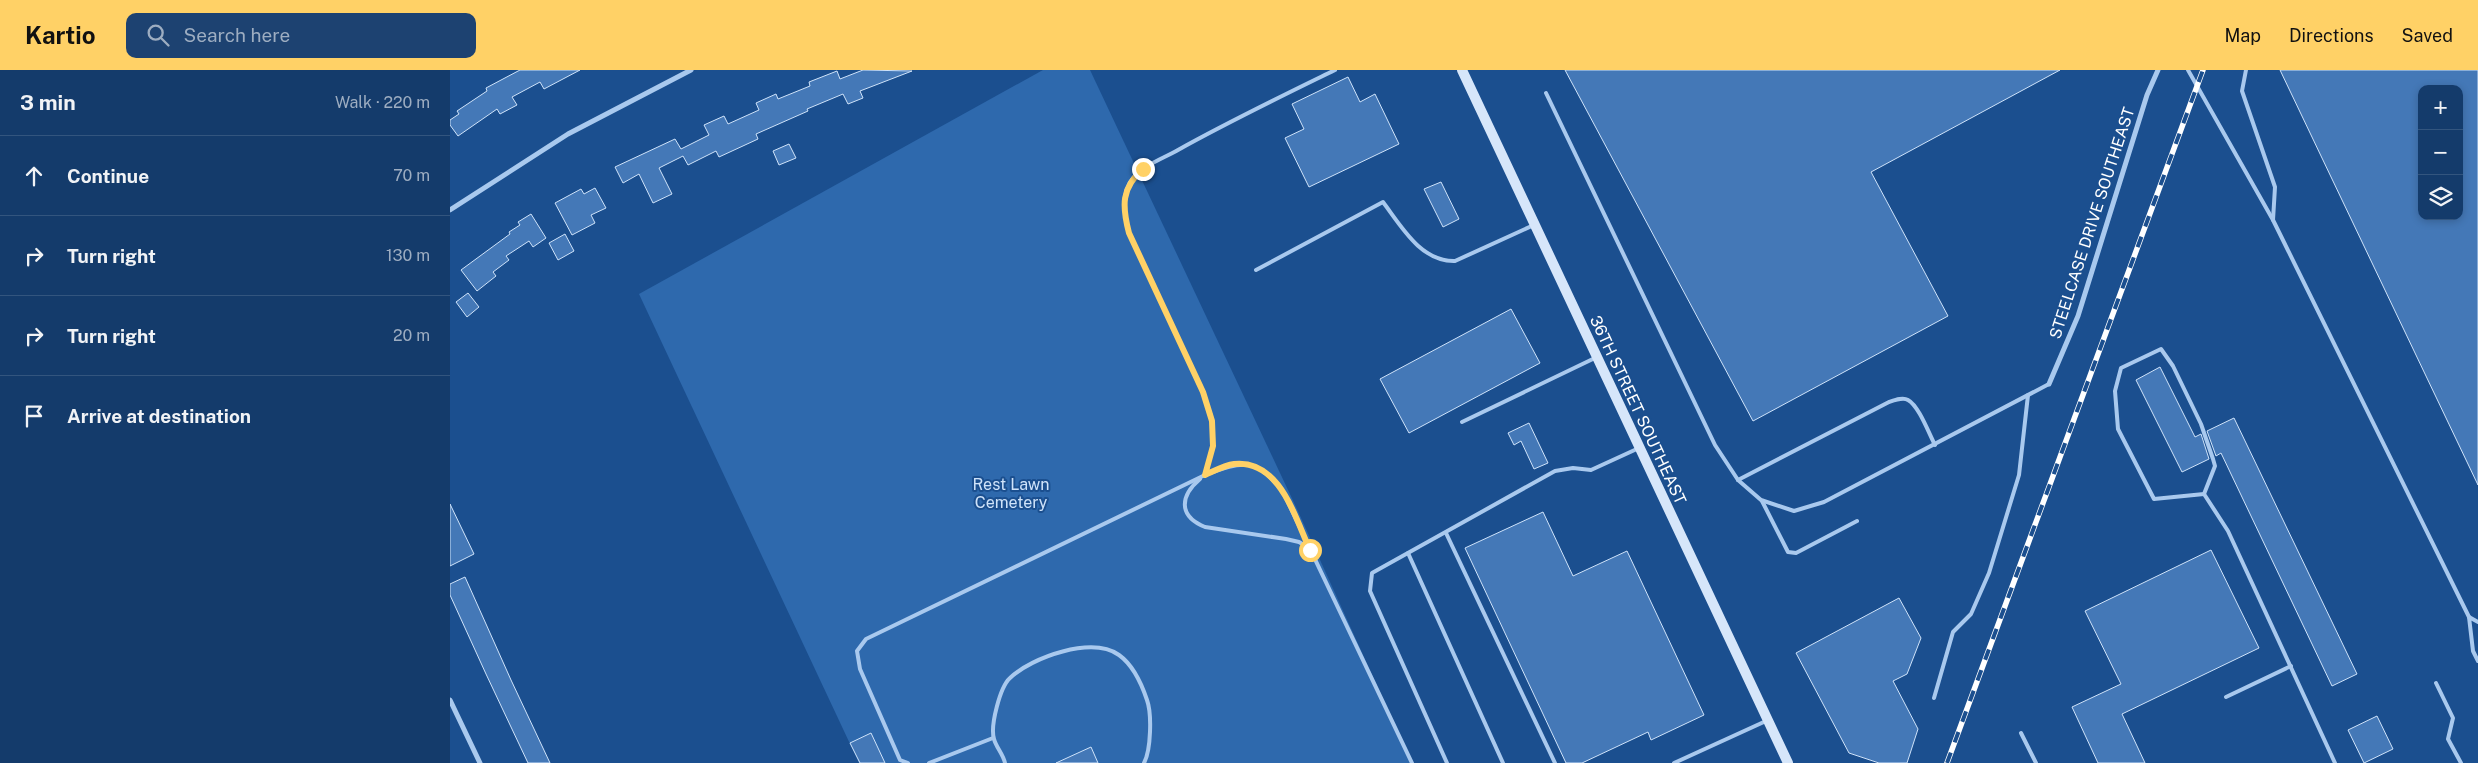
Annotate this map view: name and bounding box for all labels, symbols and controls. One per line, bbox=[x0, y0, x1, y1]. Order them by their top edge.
search box bbox=[126, 13, 476, 58]
text: Kartio bbox=[25, 21, 96, 49]
icon: search bbox=[144, 21, 172, 49]
text: Search here bbox=[184, 24, 290, 46]
text: Map bbox=[2224, 25, 2261, 46]
text: Directions bbox=[2289, 25, 2374, 46]
text: Saved bbox=[2402, 25, 2453, 46]
map controls bbox=[2418, 85, 2463, 220]
button: + bbox=[2418, 85, 2463, 130]
text: 3 min bbox=[20, 90, 76, 115]
text: Walk · 220 m bbox=[335, 93, 430, 112]
street label: STEELCASE DRIVE SOUTHEAST bbox=[2046, 104, 2139, 341]
button: − bbox=[2418, 130, 2463, 175]
route end bbox=[1132, 158, 1155, 181]
icon: ahead bbox=[20, 162, 48, 190]
text: Continue bbox=[67, 165, 149, 187]
text: 70 m bbox=[393, 166, 430, 185]
button: layers bbox=[2418, 175, 2463, 220]
icon: right bbox=[20, 242, 48, 270]
text: Turn right bbox=[67, 245, 156, 267]
text: 130 m bbox=[386, 246, 430, 265]
street label: 36TH STREET SOUTHEAST bbox=[1586, 313, 1690, 508]
icon: right bbox=[20, 322, 48, 350]
text: Turn right bbox=[67, 325, 156, 347]
text: 20 m bbox=[393, 326, 430, 345]
icon: arrive bbox=[20, 402, 48, 430]
text: Arrive at destination bbox=[67, 405, 251, 427]
park label: Rest Lawn Cemetery bbox=[973, 475, 1049, 512]
route start bbox=[1299, 539, 1322, 562]

